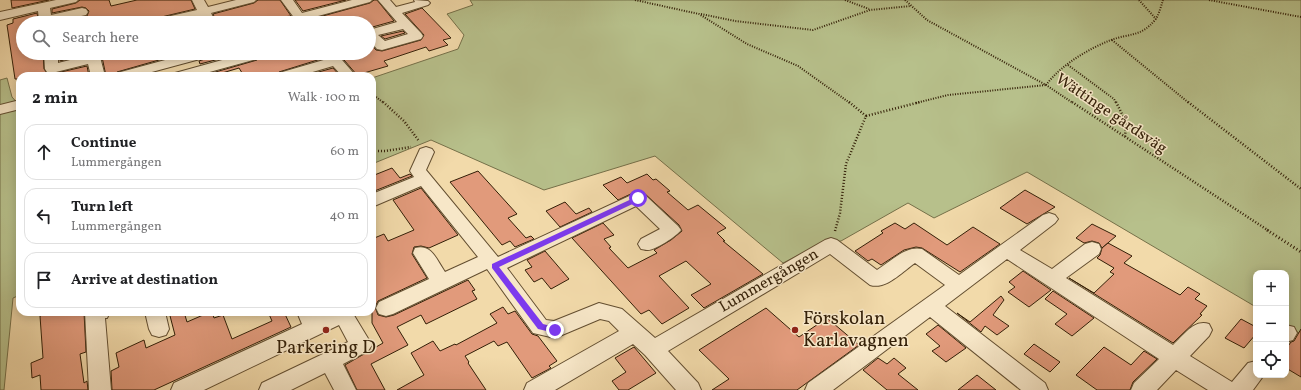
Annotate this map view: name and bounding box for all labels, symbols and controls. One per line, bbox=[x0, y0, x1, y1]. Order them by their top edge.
search box bbox=[16, 16, 376, 60]
icon: search bbox=[30, 27, 52, 49]
text: Search here bbox=[62, 28, 139, 49]
street label: Wättinge gårdsväg bbox=[1051, 68, 1171, 160]
text: 2 min bbox=[32, 87, 78, 110]
text: Walk · 100 m bbox=[288, 89, 360, 107]
text: Continue bbox=[71, 133, 136, 154]
icon: ahead bbox=[33, 141, 55, 163]
text: 60 m bbox=[331, 143, 359, 161]
text: Lummergången bbox=[71, 154, 162, 172]
route start bbox=[629, 189, 647, 207]
text: Turn left bbox=[71, 197, 133, 218]
icon: left bbox=[33, 205, 55, 227]
text: 40 m bbox=[330, 207, 359, 225]
text: Lummergången bbox=[71, 218, 162, 236]
street label: Lummergången bbox=[715, 244, 823, 318]
icon: arrive bbox=[33, 269, 55, 291]
text: Arrive at destination bbox=[71, 270, 218, 291]
map controls bbox=[1253, 270, 1289, 378]
button: + bbox=[1253, 270, 1289, 306]
place label: Förskolan Karlavagnen bbox=[803, 306, 909, 354]
button: − bbox=[1253, 306, 1289, 342]
route end bbox=[546, 321, 564, 339]
marker: Parkering D bbox=[321, 325, 331, 335]
marker: Förskolan Karlavagnen bbox=[790, 325, 800, 335]
place label: Parkering D bbox=[276, 335, 376, 361]
button: locate bbox=[1253, 342, 1289, 378]

